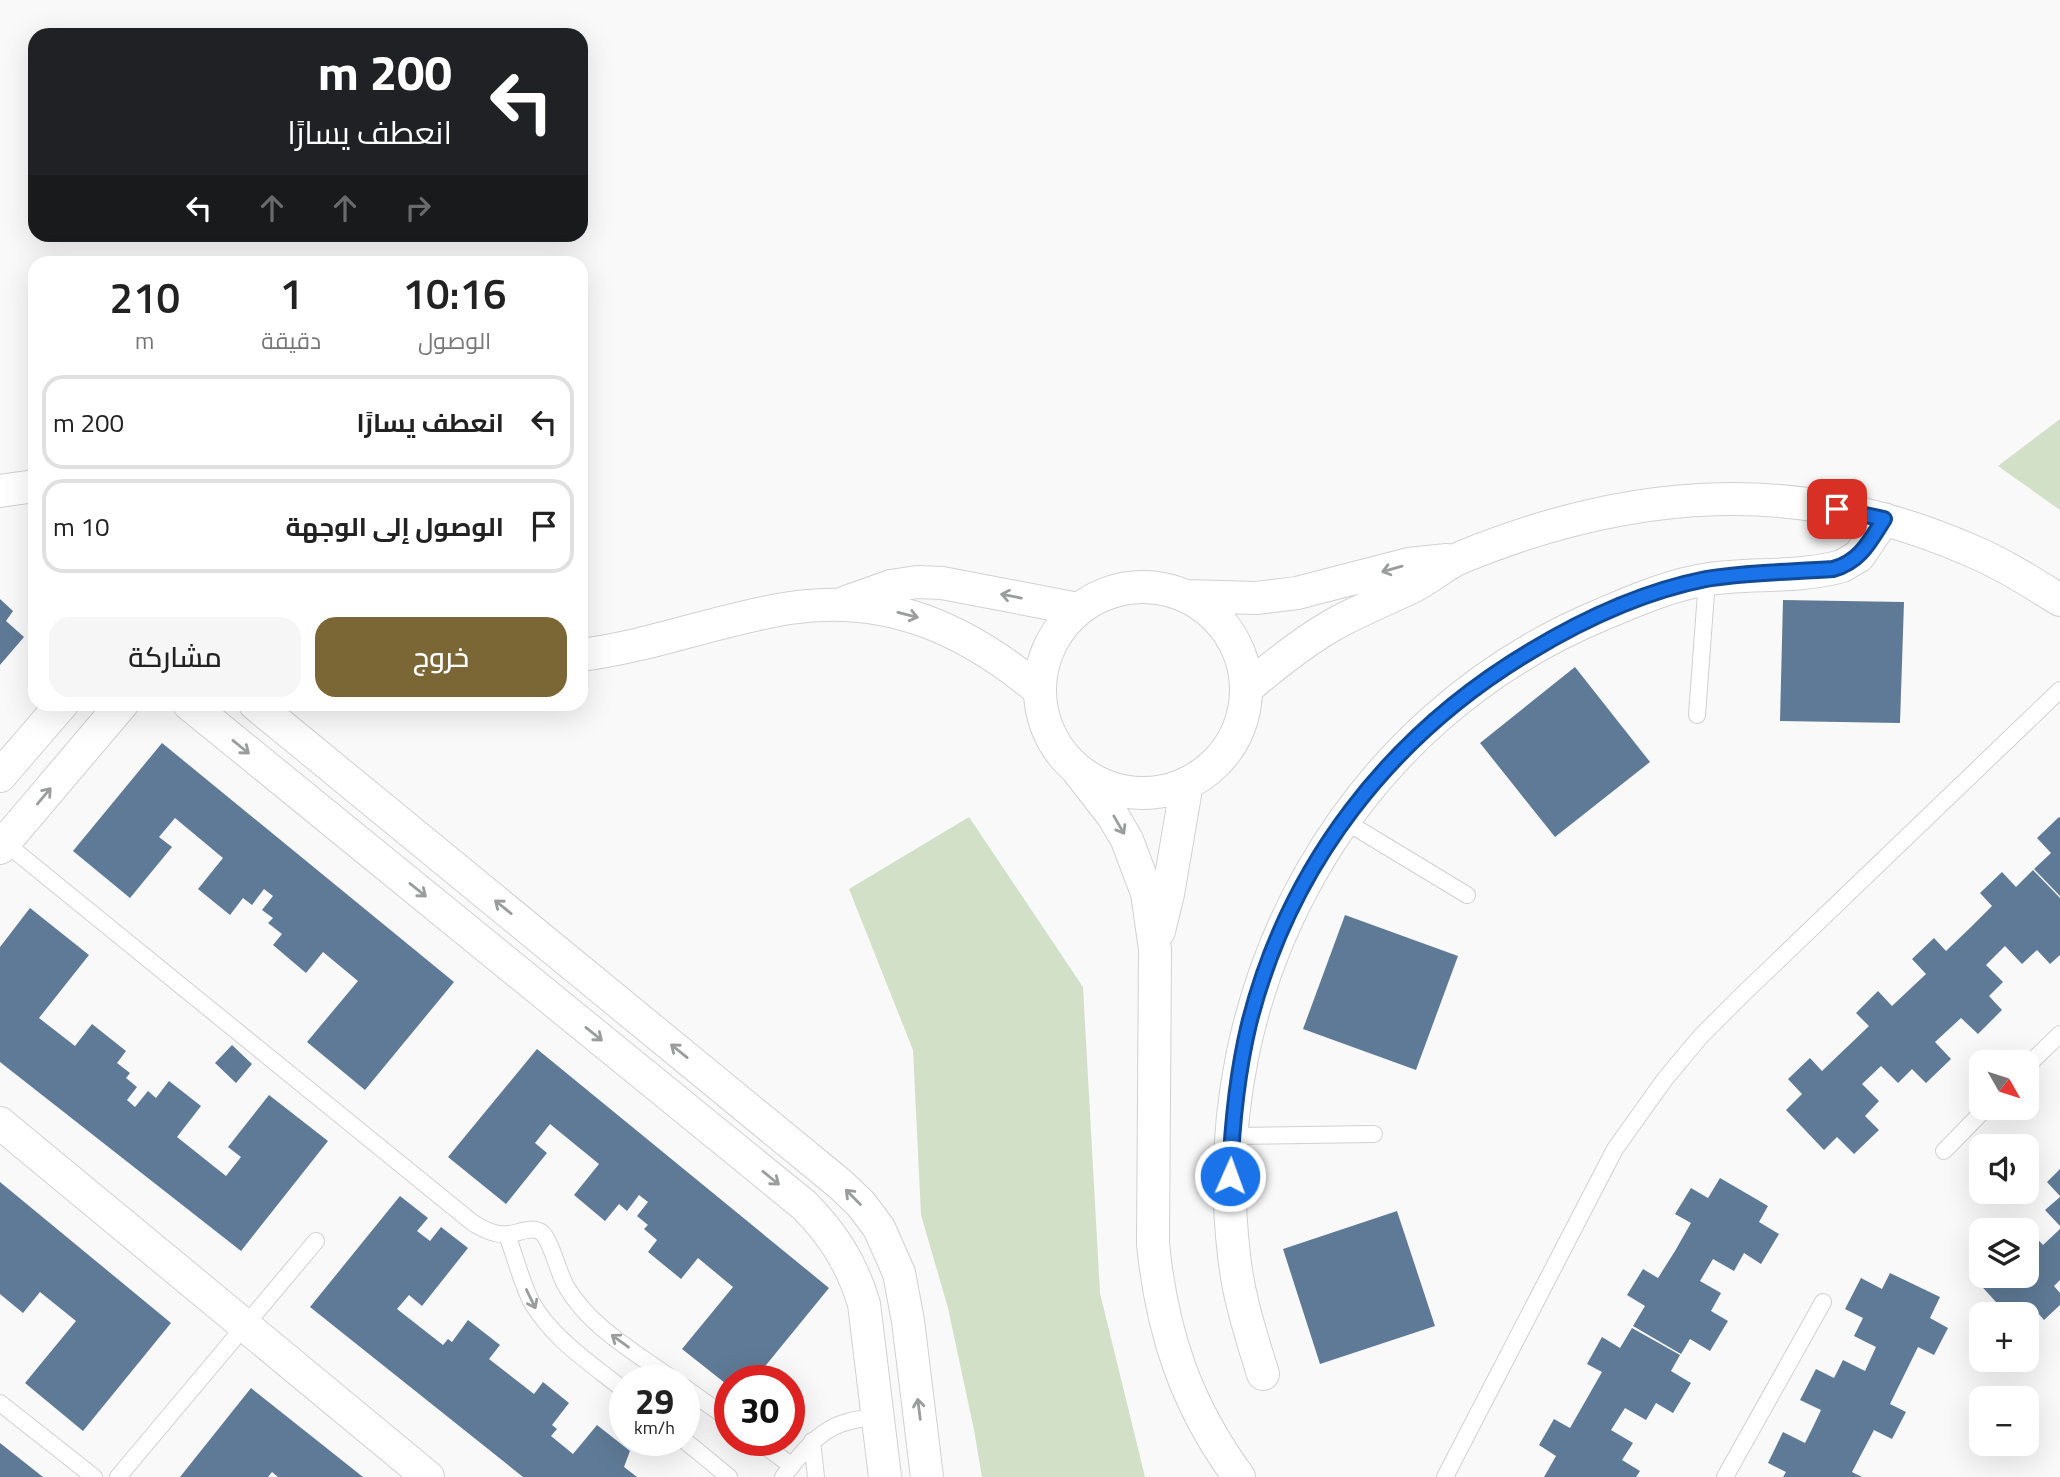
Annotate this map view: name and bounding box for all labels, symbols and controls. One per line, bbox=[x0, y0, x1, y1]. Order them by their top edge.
text: 200 m bbox=[318, 34, 452, 109]
icon: left bbox=[476, 56, 567, 147]
text: انعطف يسارًا bbox=[287, 108, 452, 156]
icon: left bbox=[180, 189, 218, 227]
icon: ahead bbox=[253, 189, 291, 227]
icon: ahead bbox=[326, 189, 364, 227]
icon: right bbox=[399, 189, 437, 227]
text: 1 bbox=[279, 261, 303, 325]
text: 10:16 bbox=[403, 261, 507, 325]
text: 210 bbox=[109, 265, 180, 329]
text: m bbox=[135, 323, 154, 358]
text: دقيقة bbox=[261, 323, 321, 358]
text: الوصول bbox=[418, 323, 491, 358]
text: 200 m bbox=[53, 403, 124, 442]
text: انعطف يسارًا bbox=[356, 403, 504, 442]
icon: left bbox=[525, 403, 563, 441]
pin bbox=[1807, 479, 1867, 539]
icon: arrive bbox=[1818, 490, 1856, 528]
text: 10 m bbox=[53, 507, 110, 546]
text: الوصول إلى الوجهة bbox=[285, 507, 504, 546]
icon: arrive bbox=[525, 507, 563, 545]
one-way arrow bbox=[1381, 564, 1403, 577]
one-way arrow bbox=[1000, 589, 1023, 603]
one-way arrow bbox=[896, 609, 919, 622]
button: مشاركة bbox=[49, 617, 301, 697]
button: خروج bbox=[315, 617, 567, 697]
one-way arrow bbox=[232, 739, 250, 754]
one-way arrow bbox=[36, 787, 52, 805]
one-way arrow bbox=[1112, 815, 1126, 835]
one-way arrow bbox=[408, 883, 426, 898]
one-way arrow bbox=[494, 899, 512, 915]
one-way arrow bbox=[585, 1026, 603, 1042]
one-way arrow bbox=[670, 1044, 688, 1059]
north arrow bbox=[1969, 1050, 2039, 1120]
map controls bbox=[1969, 1050, 2039, 1456]
button: sound bbox=[1969, 1134, 2039, 1204]
position arrow bbox=[1193, 1139, 1267, 1213]
one-way arrow bbox=[761, 1170, 779, 1185]
one-way arrow bbox=[845, 1189, 862, 1206]
button: layers bbox=[1969, 1218, 2039, 1288]
one-way arrow bbox=[525, 1288, 538, 1309]
button: + bbox=[1969, 1302, 2039, 1372]
one-way arrow bbox=[611, 1333, 630, 1348]
speed limit sign: 30 bbox=[714, 1365, 805, 1456]
text: 29 bbox=[635, 1374, 674, 1428]
button: − bbox=[1969, 1386, 2039, 1456]
one-way arrow bbox=[912, 1398, 925, 1421]
text: km/h bbox=[634, 1414, 675, 1441]

